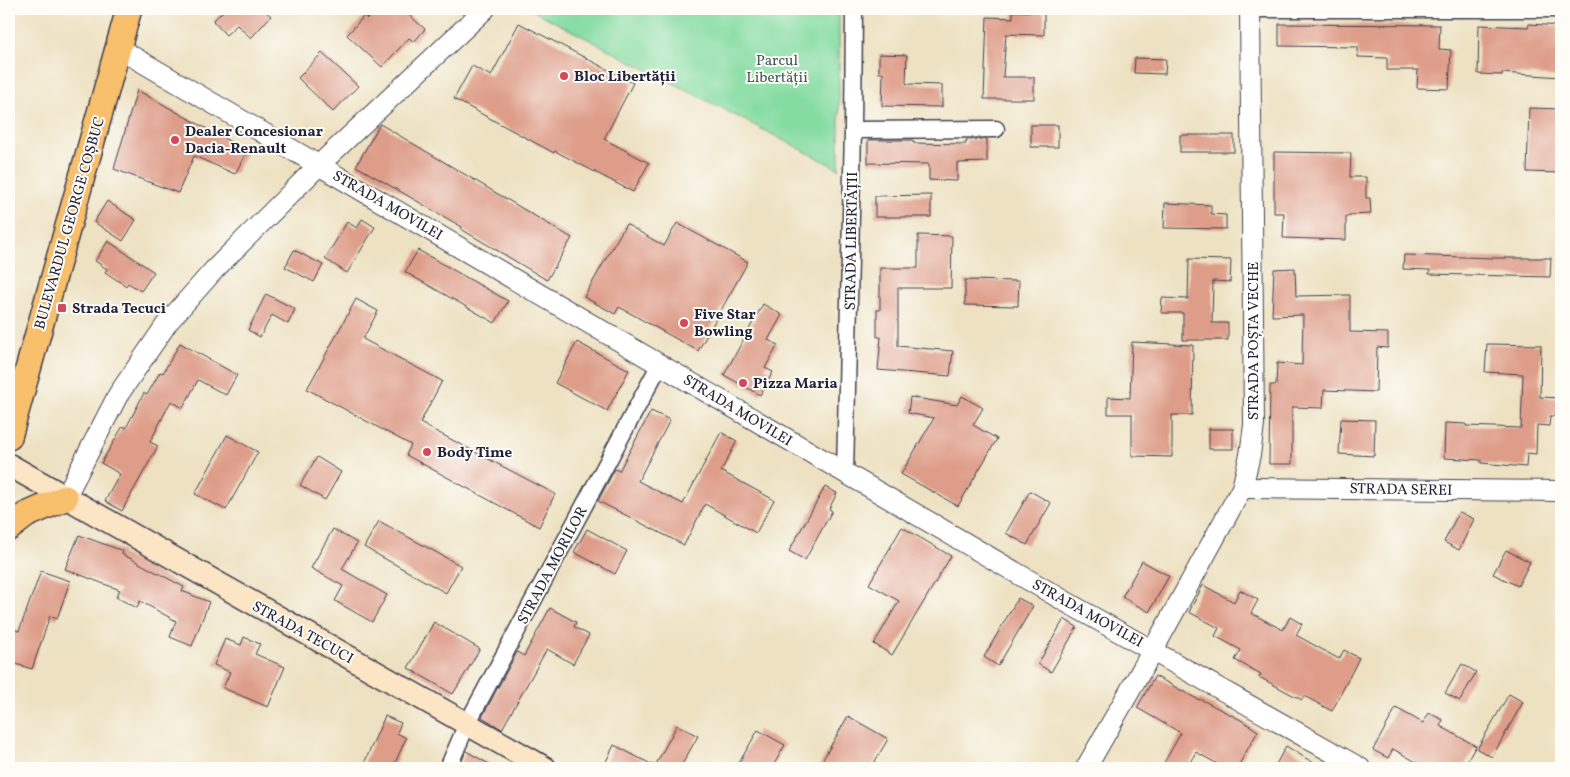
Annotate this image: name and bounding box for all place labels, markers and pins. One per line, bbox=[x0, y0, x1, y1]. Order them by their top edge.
place label: Bloc Libertății bbox=[574, 67, 676, 88]
marker: Bloc Libertății bbox=[558, 70, 570, 82]
place label: Dealer Concesionar Dacia-Renault bbox=[185, 122, 323, 160]
marker: Dealer Concesionar Dacia-Renault bbox=[169, 134, 181, 146]
place label: Strada Tecuci bbox=[72, 299, 166, 320]
marker: Strada Tecuci bbox=[56, 302, 68, 314]
place label: Five Star Bowling bbox=[694, 305, 756, 343]
marker: Five Star Bowling bbox=[678, 317, 690, 329]
place label: Pizza Maria bbox=[753, 374, 838, 395]
marker: Pizza Maria bbox=[737, 377, 749, 389]
place label: Body Time bbox=[437, 443, 512, 464]
marker: Body Time bbox=[421, 446, 433, 458]

